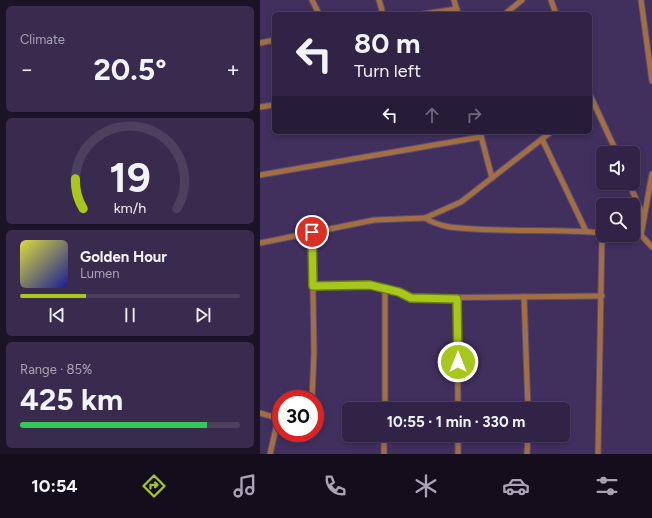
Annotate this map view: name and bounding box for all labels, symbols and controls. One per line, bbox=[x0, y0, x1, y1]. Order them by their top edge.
text: 80 m bbox=[354, 26, 420, 60]
icon: left bbox=[288, 28, 340, 80]
text: Climate bbox=[20, 32, 65, 47]
text: 20.5° bbox=[93, 51, 167, 88]
text: − bbox=[20, 56, 34, 83]
text: + bbox=[226, 56, 240, 83]
text: Turn left bbox=[354, 60, 421, 82]
icon: left bbox=[379, 104, 401, 126]
icon: ahead bbox=[421, 104, 443, 126]
icon: right bbox=[463, 104, 485, 126]
map controls bbox=[596, 146, 640, 242]
button: sound bbox=[596, 146, 640, 190]
text: 19 bbox=[109, 152, 151, 202]
button: search bbox=[596, 198, 640, 242]
text: km/h bbox=[114, 199, 146, 217]
pin bbox=[295, 215, 329, 249]
icon: arrive bbox=[301, 221, 323, 243]
text: Golden Hour bbox=[80, 248, 167, 266]
text: Lumen bbox=[80, 266, 119, 281]
icon: previous bbox=[46, 304, 68, 326]
icon: pause bbox=[119, 304, 141, 326]
icon: next bbox=[192, 304, 214, 326]
position arrow bbox=[437, 341, 479, 383]
text: Range · 85% bbox=[20, 362, 92, 377]
text: 425 km bbox=[20, 381, 123, 418]
speed limit sign: 30 bbox=[272, 390, 324, 442]
text: 10:55 · 1 min · 330 m bbox=[387, 413, 525, 431]
icon: directions bbox=[140, 472, 168, 500]
icon: music bbox=[231, 472, 259, 500]
icon: phone bbox=[321, 472, 349, 500]
icon: climate bbox=[412, 472, 440, 500]
icon: car bbox=[502, 472, 530, 500]
icon: filters bbox=[593, 472, 621, 500]
text: 10:54 bbox=[31, 475, 78, 497]

